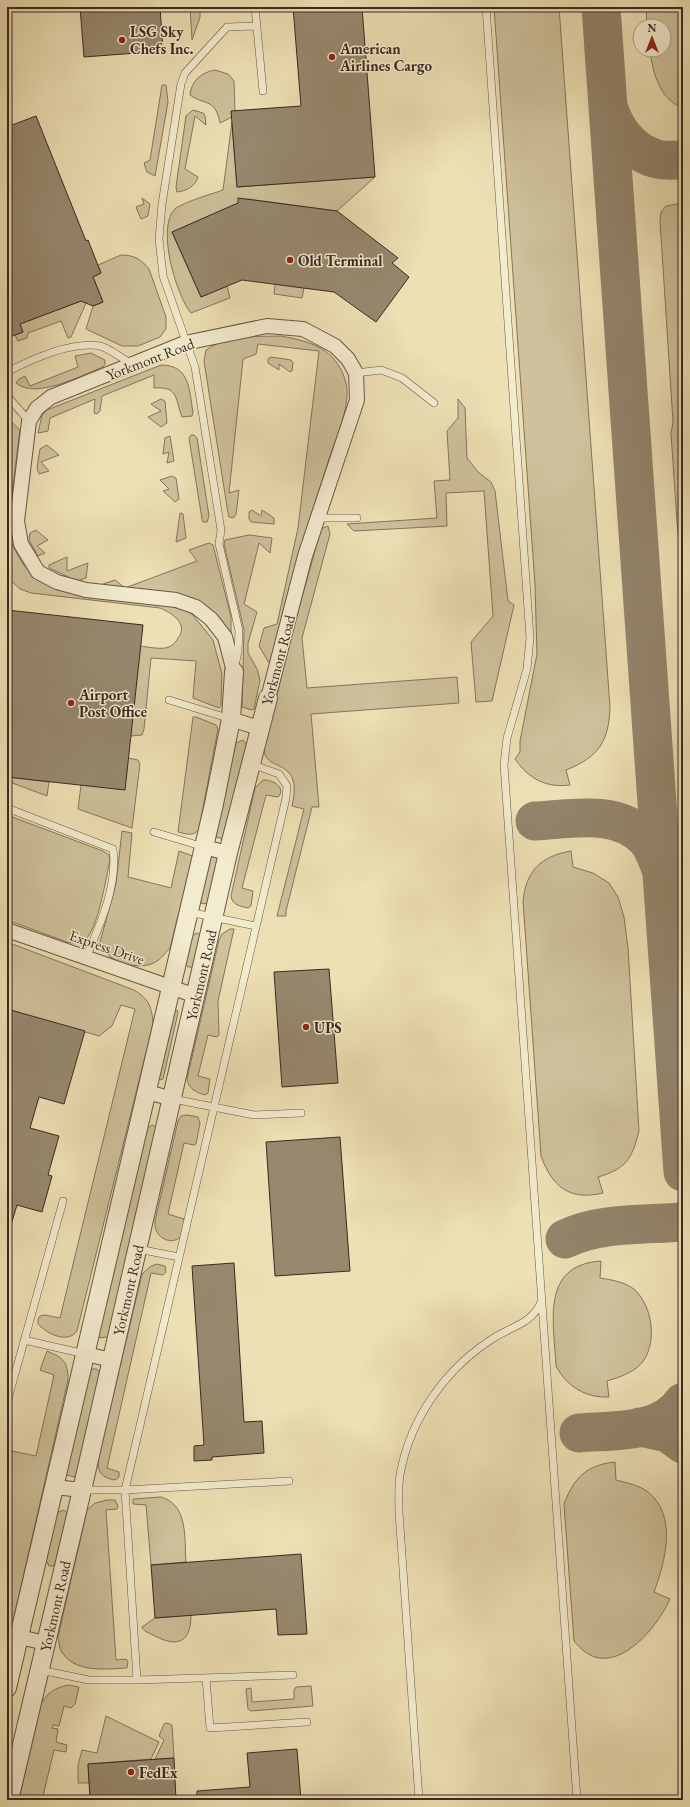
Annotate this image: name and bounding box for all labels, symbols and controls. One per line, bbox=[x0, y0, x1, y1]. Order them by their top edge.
north arrow bbox=[632, 18, 672, 58]
text: N bbox=[648, 21, 657, 35]
place label: LSG Sky Chefs Inc. bbox=[130, 22, 194, 58]
marker: LSG Sky Chefs Inc. bbox=[117, 35, 127, 45]
place label: American Airlines Cargo bbox=[339, 39, 432, 75]
marker: American Airlines Cargo bbox=[327, 52, 337, 62]
place label: Old Terminal bbox=[298, 251, 383, 270]
marker: Old Terminal bbox=[285, 255, 295, 265]
street label: Yorkmont Road bbox=[103, 333, 197, 384]
street label: Yorkmont Road bbox=[257, 612, 299, 707]
place label: Airport Post Office bbox=[78, 685, 147, 721]
marker: Airport Post Office bbox=[66, 698, 76, 708]
street label: Express Drive bbox=[67, 925, 147, 969]
street label: Yorkmont Road bbox=[181, 927, 221, 1022]
place label: UPS bbox=[314, 1018, 342, 1037]
marker: UPS bbox=[301, 1022, 311, 1032]
street label: Yorkmont Road bbox=[108, 1242, 148, 1337]
street label: Yorkmont Road bbox=[35, 1558, 75, 1653]
place label: FedEx bbox=[139, 1763, 178, 1782]
marker: FedEx bbox=[126, 1767, 136, 1777]

